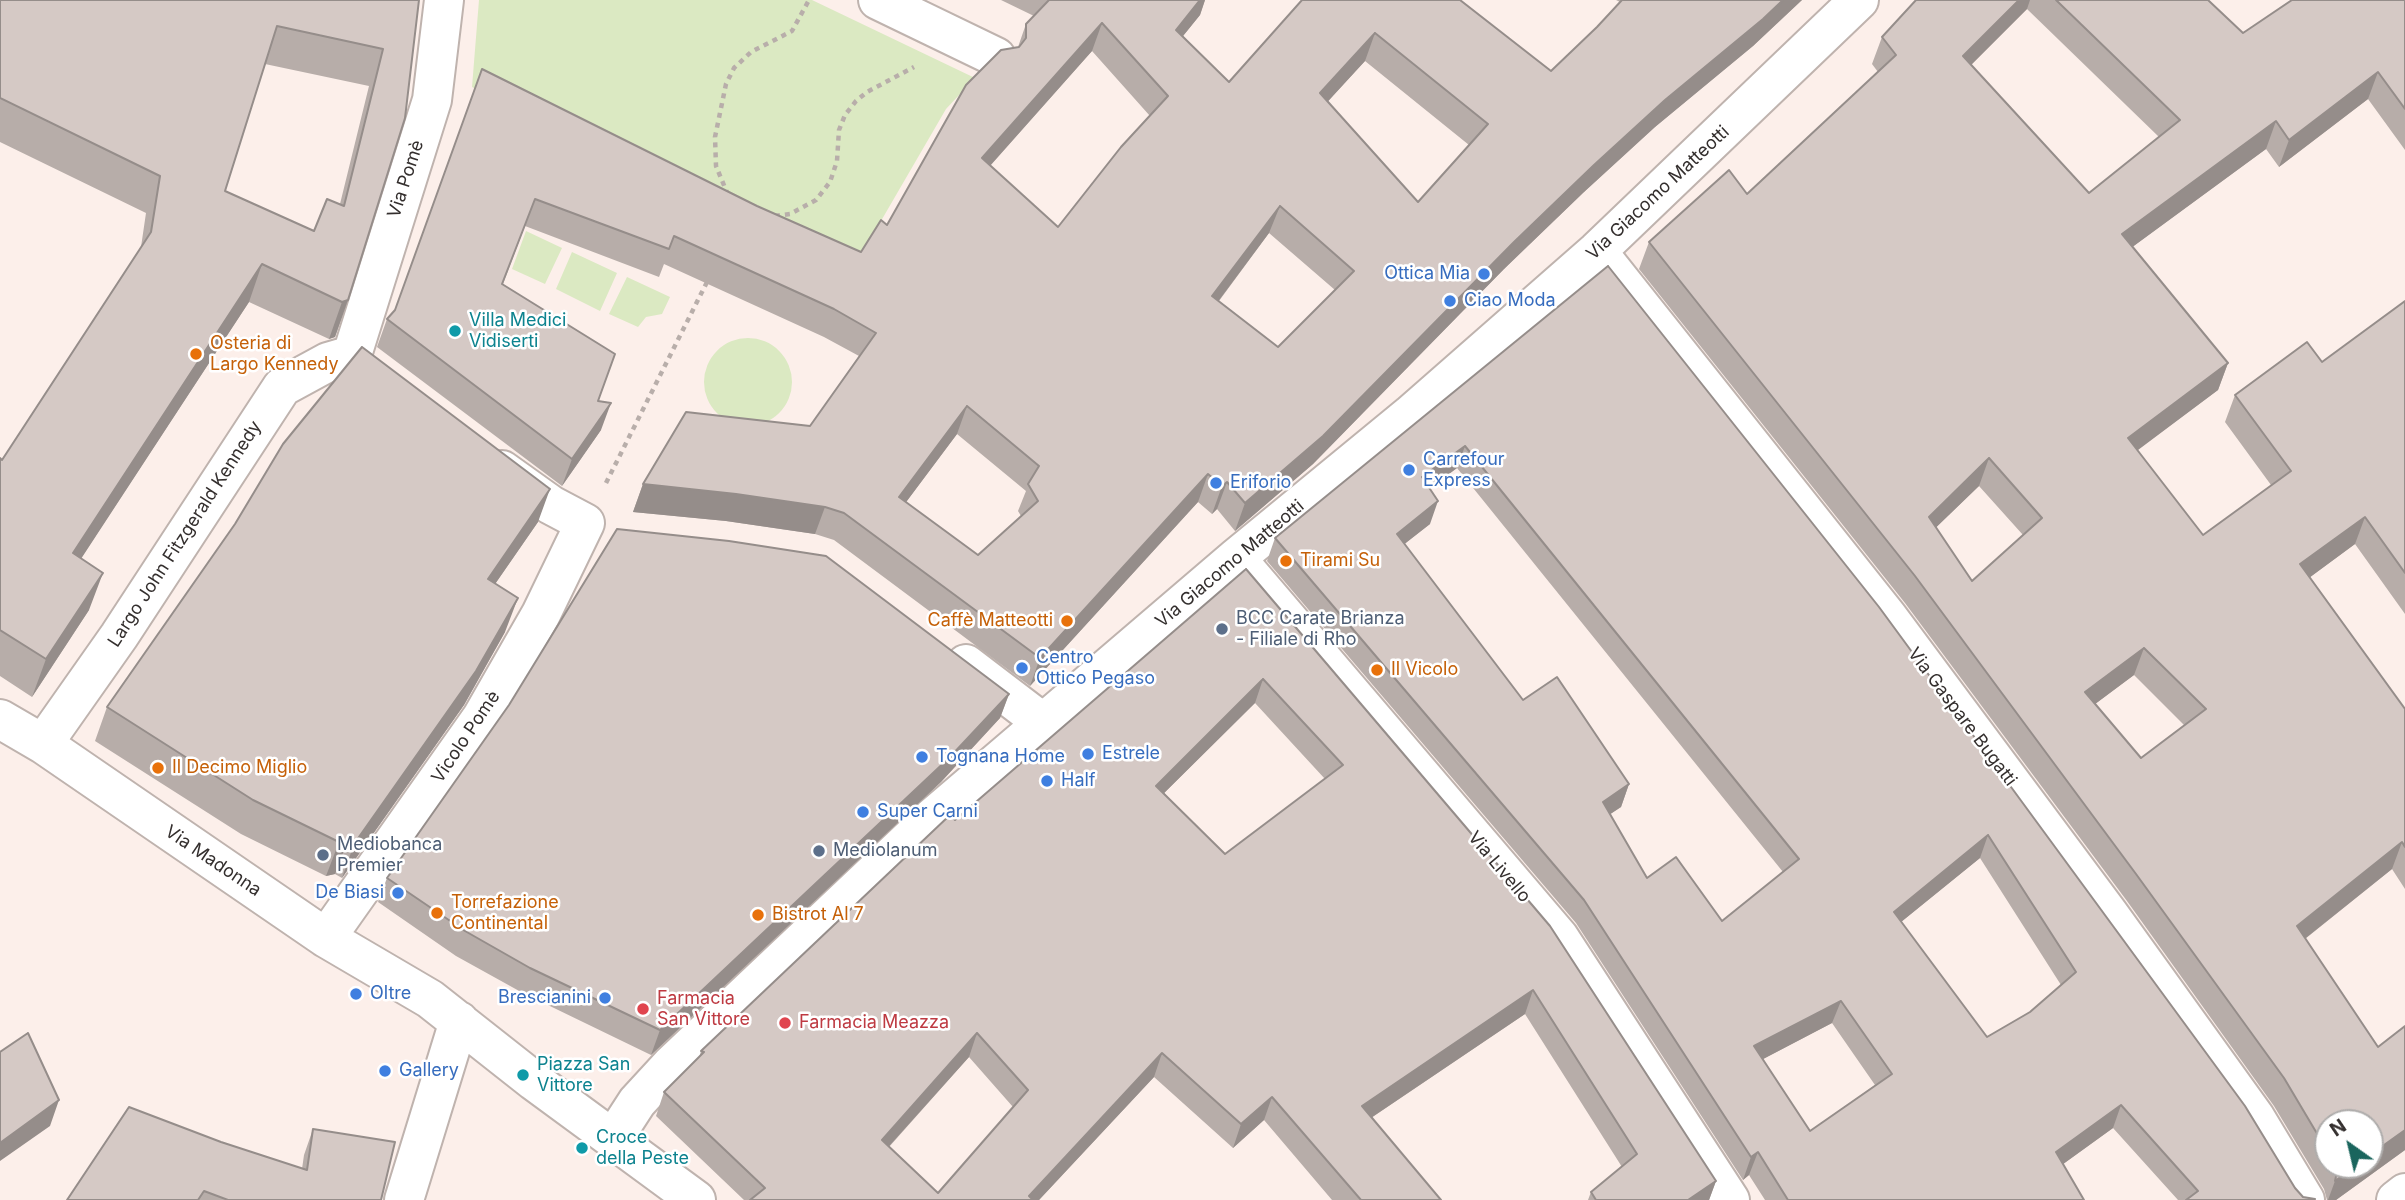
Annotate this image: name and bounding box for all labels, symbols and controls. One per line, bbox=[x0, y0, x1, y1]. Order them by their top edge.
street label: Via Giacomo Matteotti bbox=[1582, 121, 1734, 265]
street label: Via Pomè bbox=[383, 137, 429, 221]
place label: Ottica Mia bbox=[1384, 263, 1470, 285]
marker: Ottica Mia bbox=[1476, 266, 1492, 282]
place label: Ciao Moda bbox=[1464, 290, 1556, 312]
marker: Ciao Moda bbox=[1442, 293, 1458, 309]
place label: Villa Medici Vidiserti bbox=[469, 310, 566, 352]
marker: Villa Medici Vidiserti bbox=[447, 323, 463, 339]
place label: Osteria di Largo Kennedy bbox=[210, 333, 339, 376]
marker: Osteria di Largo Kennedy bbox=[188, 346, 204, 362]
street label: Largo John Fitzgerald Kennedy bbox=[104, 417, 266, 651]
place label: Carrefour Express bbox=[1423, 449, 1505, 491]
marker: Carrefour Express bbox=[1401, 462, 1417, 478]
place label: Eriforio bbox=[1230, 472, 1291, 494]
marker: Eriforio bbox=[1208, 475, 1224, 491]
street label: Via Giacomo Matteotti bbox=[1151, 496, 1309, 632]
place label: Tirami Su bbox=[1300, 550, 1380, 572]
marker: Tirami Su bbox=[1278, 553, 1294, 569]
place label: BCC Carate Brianza - Filiale di Rho bbox=[1236, 608, 1405, 650]
place label: Caffè Matteotti bbox=[928, 610, 1053, 632]
marker: Caffè Matteotti bbox=[1059, 613, 1075, 629]
marker: BCC Carate Brianza - Filiale di Rho bbox=[1214, 621, 1230, 637]
street label: Via Gaspare Bugatti bbox=[1903, 644, 2021, 790]
place label: Centro Ottico Pegaso bbox=[1036, 647, 1155, 690]
place label: Il Vicolo bbox=[1391, 659, 1458, 681]
marker: Centro Ottico Pegaso bbox=[1014, 660, 1030, 676]
marker: Il Vicolo bbox=[1369, 662, 1385, 678]
street label: Vicolo Pomè bbox=[427, 687, 505, 787]
place label: Estrele bbox=[1102, 743, 1160, 765]
place label: Tognana Home bbox=[936, 746, 1065, 768]
marker: Estrele bbox=[1080, 746, 1096, 762]
marker: Tognana Home bbox=[914, 749, 930, 765]
place label: Il Decimo Miglio bbox=[172, 757, 307, 779]
marker: Il Decimo Miglio bbox=[150, 760, 166, 776]
place label: Half bbox=[1061, 770, 1096, 792]
marker: Half bbox=[1039, 773, 1055, 789]
place label: Super Carni bbox=[877, 801, 978, 823]
marker: Super Carni bbox=[855, 804, 871, 820]
street label: Via Madonna bbox=[161, 821, 265, 901]
street label: Via Livello bbox=[1463, 827, 1535, 907]
place label: Mediobanca Premier bbox=[337, 834, 442, 876]
place label: Mediolanum bbox=[833, 840, 937, 862]
marker: Mediolanum bbox=[811, 843, 827, 859]
marker: Mediobanca Premier bbox=[315, 847, 331, 863]
place label: De Biasi bbox=[315, 882, 384, 904]
marker: De Biasi bbox=[390, 885, 406, 901]
place label: Torrefazione Continental bbox=[451, 892, 559, 934]
place label: Bistrot Al 7 bbox=[772, 904, 864, 926]
marker: Torrefazione Continental bbox=[429, 905, 445, 921]
marker: Bistrot Al 7 bbox=[750, 907, 766, 923]
place label: Oltre bbox=[370, 983, 411, 1005]
marker: Oltre bbox=[348, 986, 364, 1002]
place label: Brescianini bbox=[498, 987, 591, 1009]
place label: Farmacia San Vittore bbox=[657, 988, 750, 1030]
marker: Brescianini bbox=[597, 990, 613, 1006]
marker: Farmacia San Vittore bbox=[635, 1001, 651, 1017]
place label: Farmacia Meazza bbox=[799, 1012, 949, 1034]
marker: Farmacia Meazza bbox=[777, 1015, 793, 1031]
place label: Piazza San Vittore bbox=[537, 1054, 630, 1096]
place label: Gallery bbox=[399, 1060, 459, 1082]
marker: Gallery bbox=[377, 1063, 393, 1079]
marker: Piazza San Vittore bbox=[515, 1067, 531, 1083]
north arrow bbox=[2314, 1109, 2384, 1179]
text: N bbox=[2326, 1114, 2351, 1141]
place label: Croce della Peste bbox=[596, 1127, 689, 1170]
marker: Croce della Peste bbox=[574, 1140, 590, 1156]

